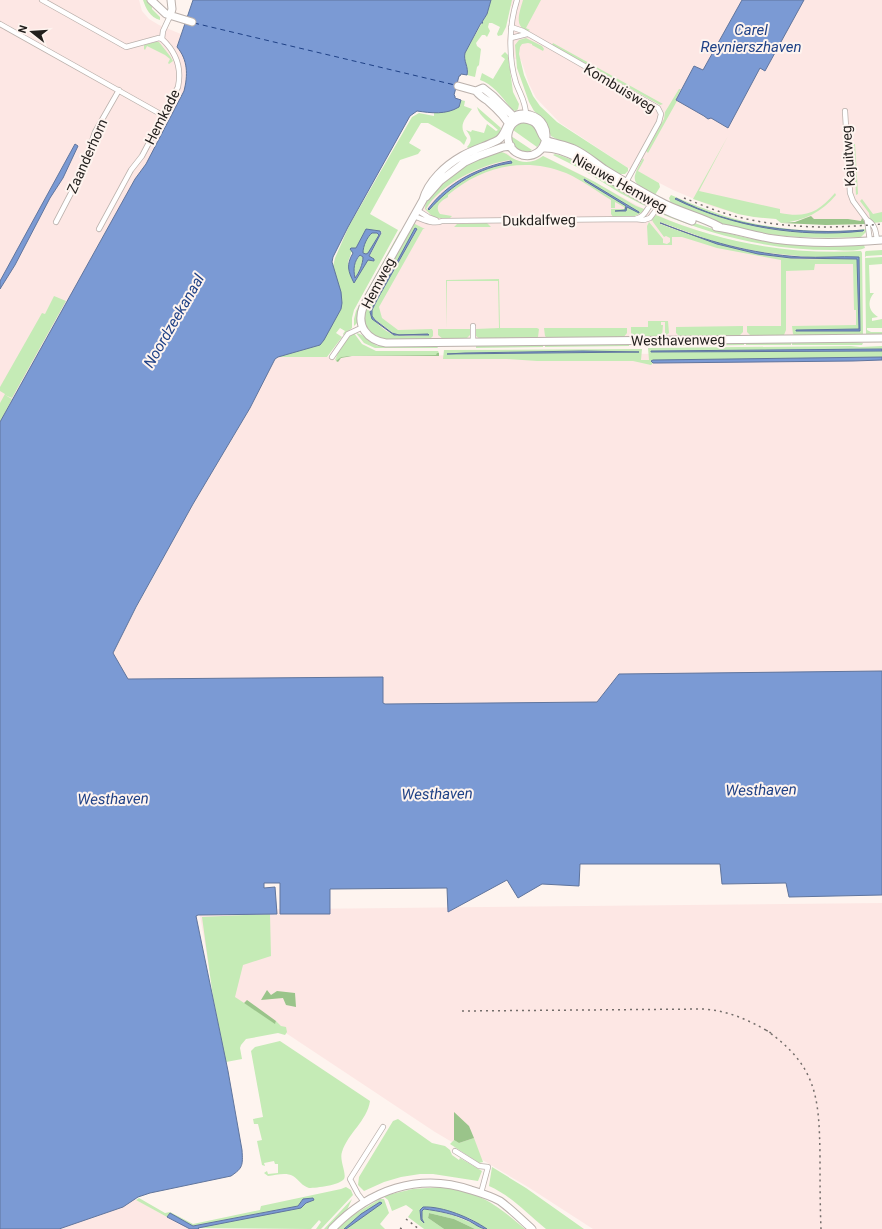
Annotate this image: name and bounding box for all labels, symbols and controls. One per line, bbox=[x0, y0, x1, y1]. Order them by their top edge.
north arrow bbox=[12, 12, 52, 52]
water label: Carel Reynierszhaven bbox=[701, 21, 801, 56]
text: N bbox=[16, 23, 30, 35]
street label: Kombuisweg bbox=[581, 60, 659, 116]
street label: Hemkade bbox=[141, 87, 183, 147]
street label: Zaanderhorn bbox=[64, 116, 110, 196]
street label: Kajuitweg bbox=[838, 125, 858, 187]
street label: Nieuwe Hemweg bbox=[570, 150, 670, 216]
street label: Dukdalfweg bbox=[502, 211, 576, 229]
street label: Hemweg bbox=[358, 255, 398, 311]
water label: Noordzeekanaal bbox=[140, 271, 208, 371]
street label: Westhavenweg bbox=[631, 331, 725, 349]
water label: Westhaven bbox=[725, 780, 797, 800]
water label: Westhaven bbox=[401, 784, 473, 804]
water label: Westhaven bbox=[77, 789, 149, 809]

